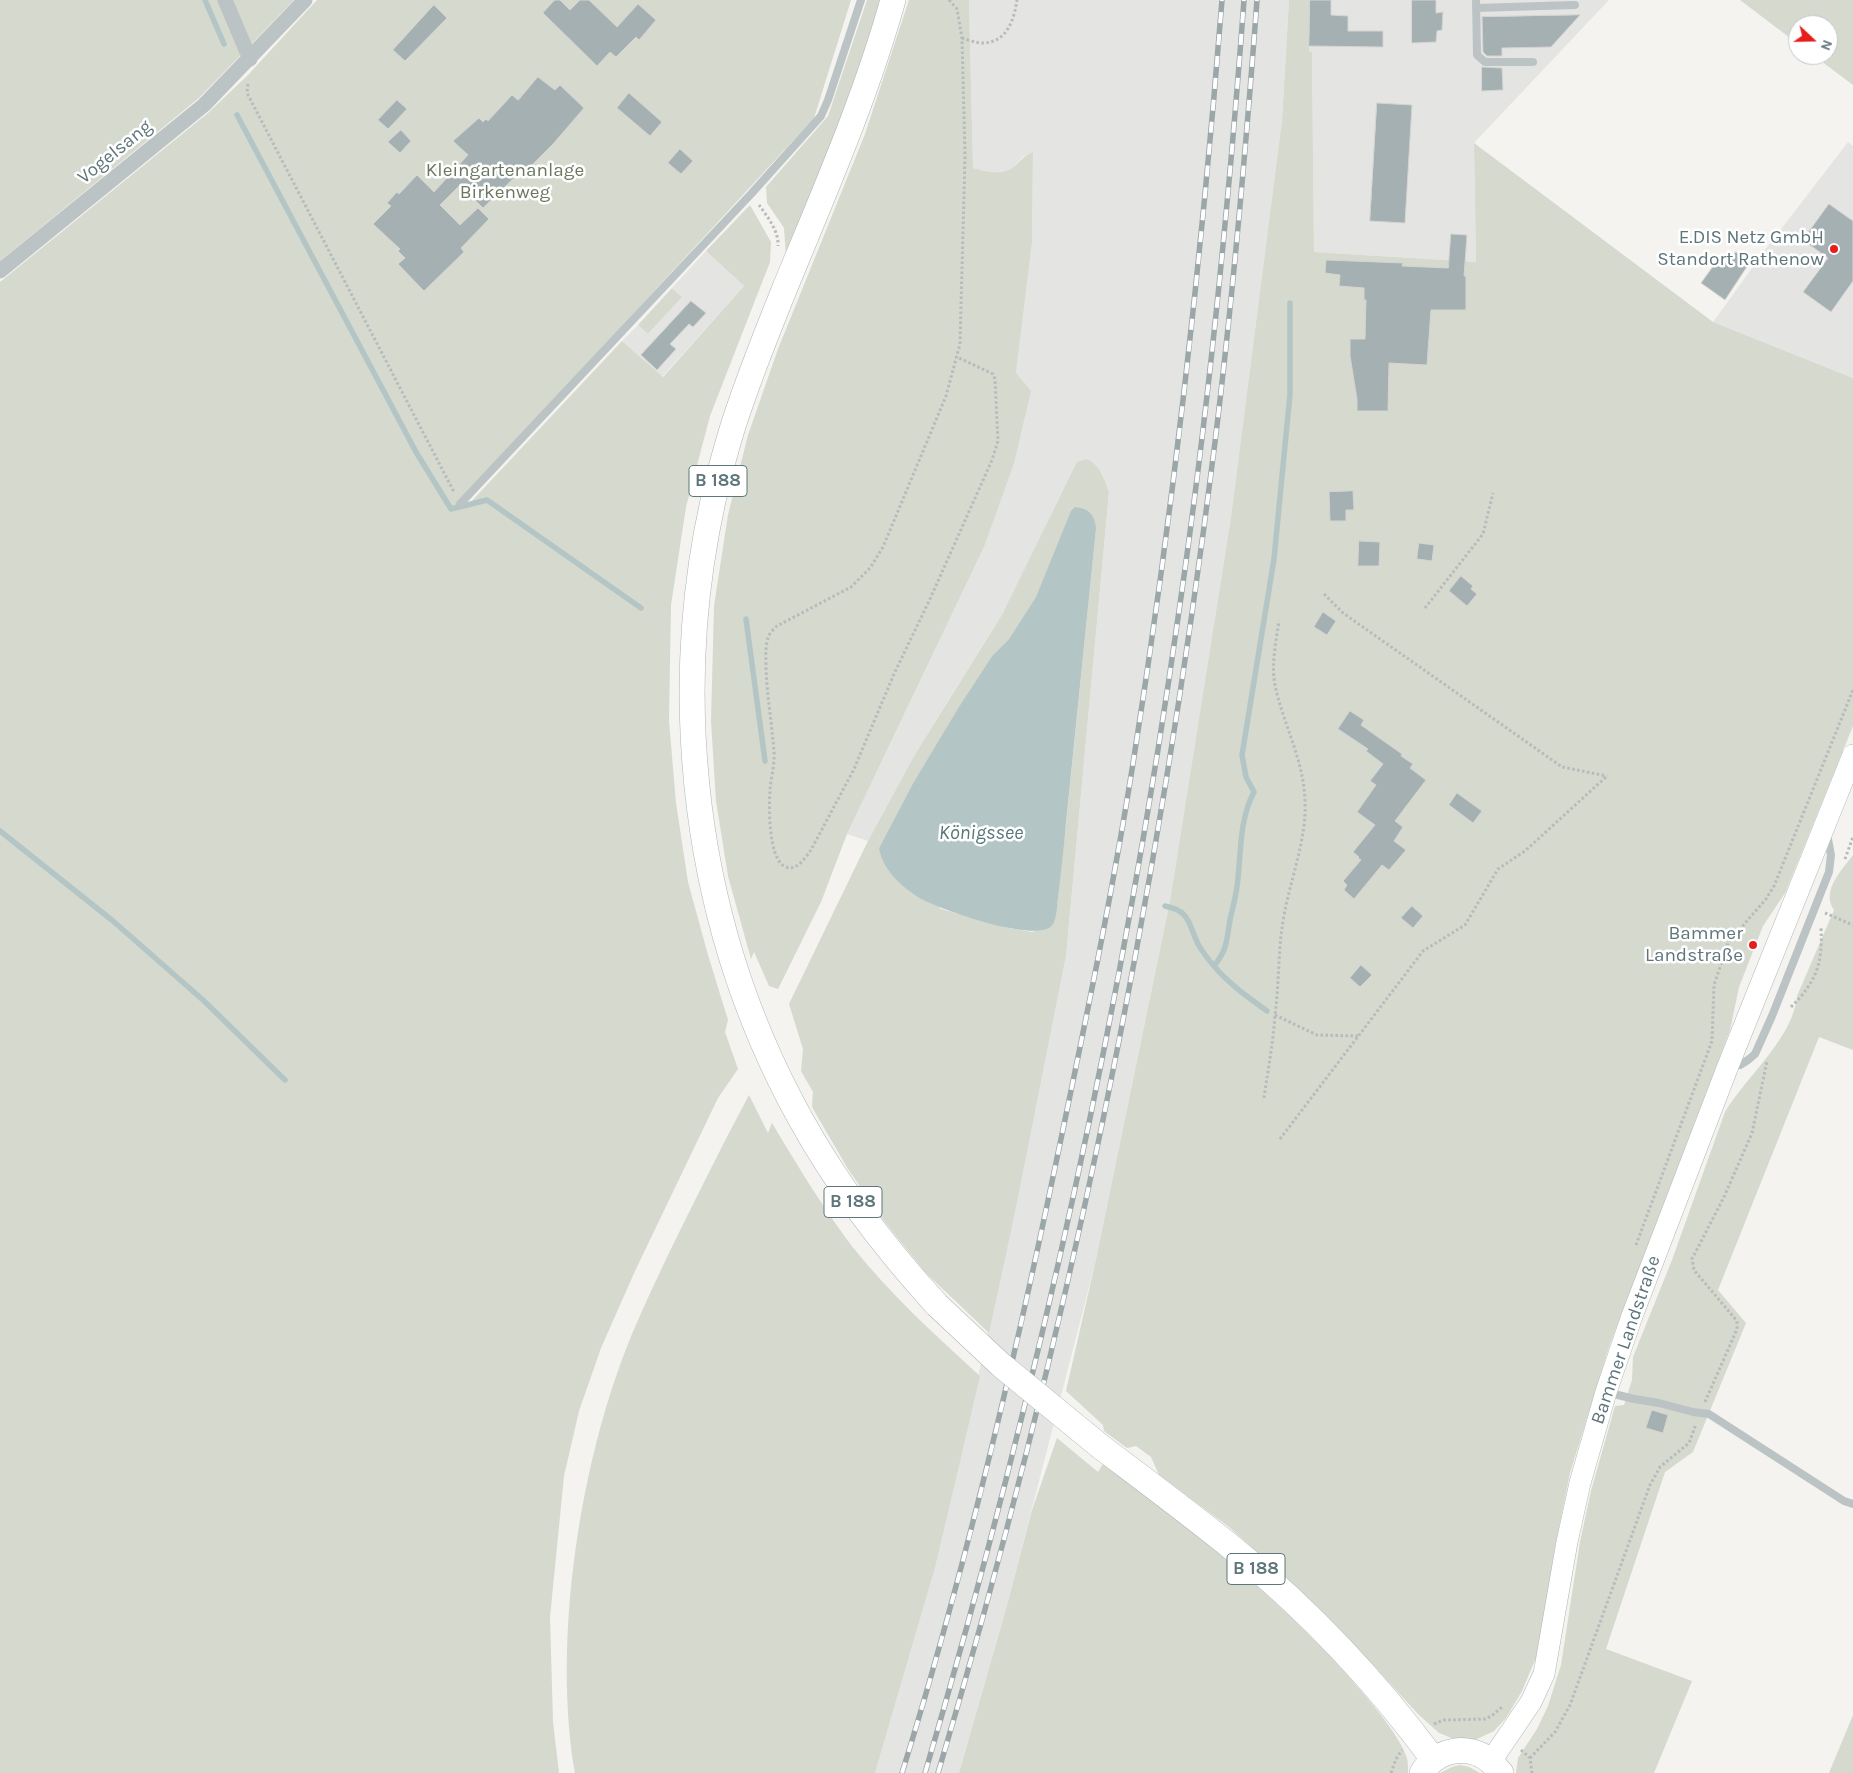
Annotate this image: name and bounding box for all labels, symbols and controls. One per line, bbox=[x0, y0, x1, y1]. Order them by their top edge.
north arrow bbox=[1788, 15, 1838, 65]
text: N bbox=[1817, 37, 1836, 53]
street label: Vogelsang bbox=[73, 115, 157, 189]
park label: Kleingartenanlage Birkenweg bbox=[426, 160, 584, 204]
place label: E.DIS Netz GmbH Standort Rathenow bbox=[1657, 227, 1824, 271]
marker: E.DIS Netz GmbH Standort Rathenow bbox=[1828, 243, 1840, 255]
road number: B 188 bbox=[689, 466, 747, 496]
water label: Königssee bbox=[939, 821, 1023, 845]
place label: Bammer Landstraße bbox=[1645, 923, 1743, 967]
marker: Bammer Landstraße bbox=[1747, 939, 1759, 951]
road number: B 188 bbox=[824, 1186, 882, 1218]
street label: Bammer Landstraße bbox=[1586, 1253, 1666, 1427]
road number: B 188 bbox=[1227, 1554, 1285, 1585]

